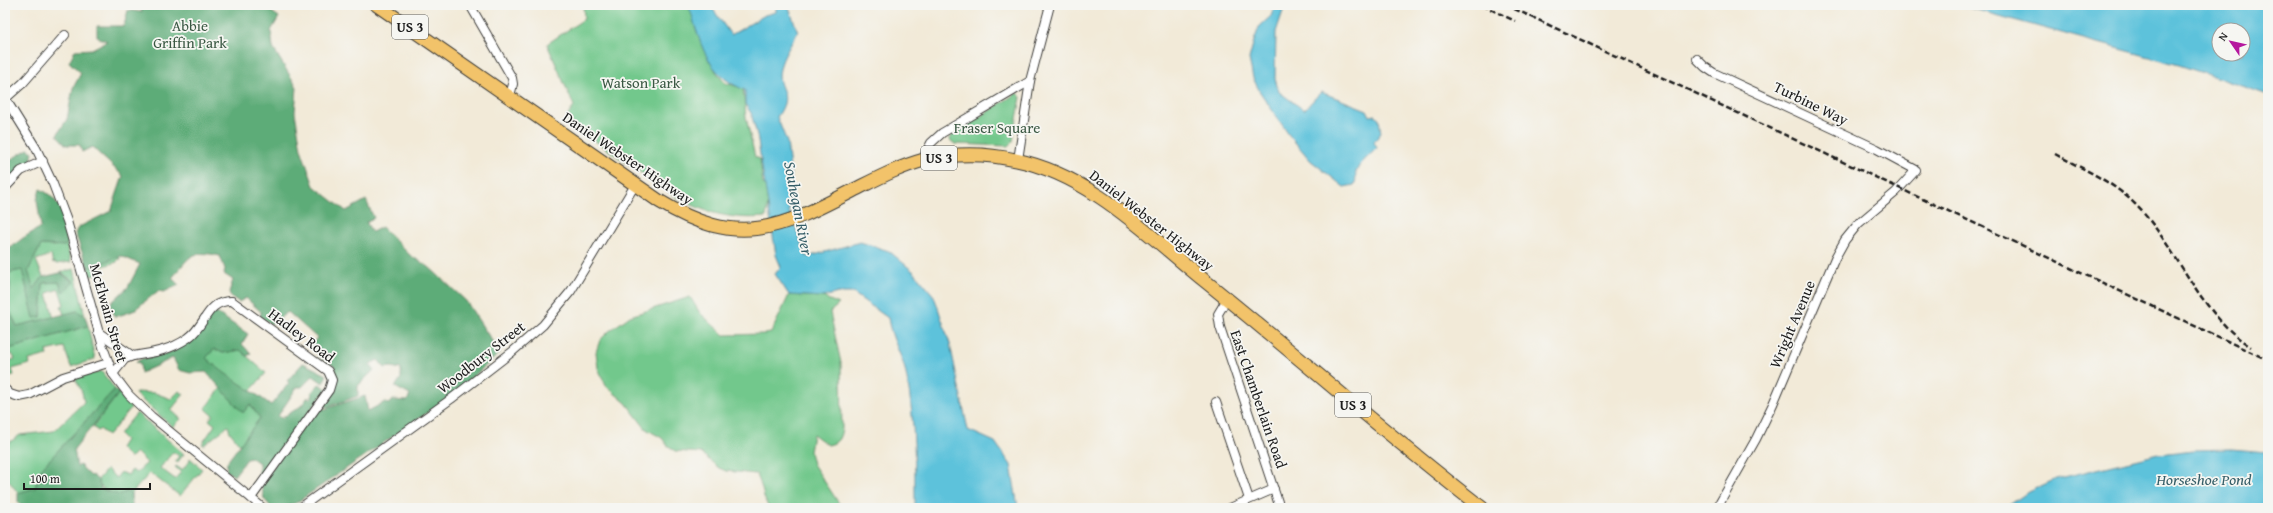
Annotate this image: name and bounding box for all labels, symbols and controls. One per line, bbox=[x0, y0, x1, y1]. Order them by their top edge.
park label: Abbie Griffin Park bbox=[153, 15, 227, 53]
road number: US 3 bbox=[392, 15, 428, 39]
north arrow bbox=[2211, 22, 2251, 62]
text: N bbox=[2214, 28, 2232, 44]
park label: Watson Park bbox=[602, 72, 681, 93]
street label: Turbine Way bbox=[1770, 76, 1852, 130]
street label: Daniel Webster Highway bbox=[559, 106, 698, 210]
park label: Fraser Square bbox=[954, 117, 1040, 138]
road number: US 3 bbox=[921, 146, 957, 170]
water label: Souhegan River bbox=[778, 159, 820, 258]
street label: Daniel Webster Highway bbox=[1085, 165, 1219, 276]
street label: McElwain Street bbox=[85, 261, 133, 366]
street label: Wright Avenue bbox=[1764, 277, 1820, 371]
street label: Hadley Road bbox=[264, 303, 340, 367]
street label: Woodbury Street bbox=[433, 316, 530, 398]
street label: East Chamberlain Road bbox=[1226, 327, 1292, 471]
road number: US 3 bbox=[1335, 393, 1371, 417]
scale bar bbox=[24, 465, 150, 491]
water label: Horseshoe Pond bbox=[2155, 467, 2252, 491]
text: 100 m bbox=[30, 470, 60, 487]

